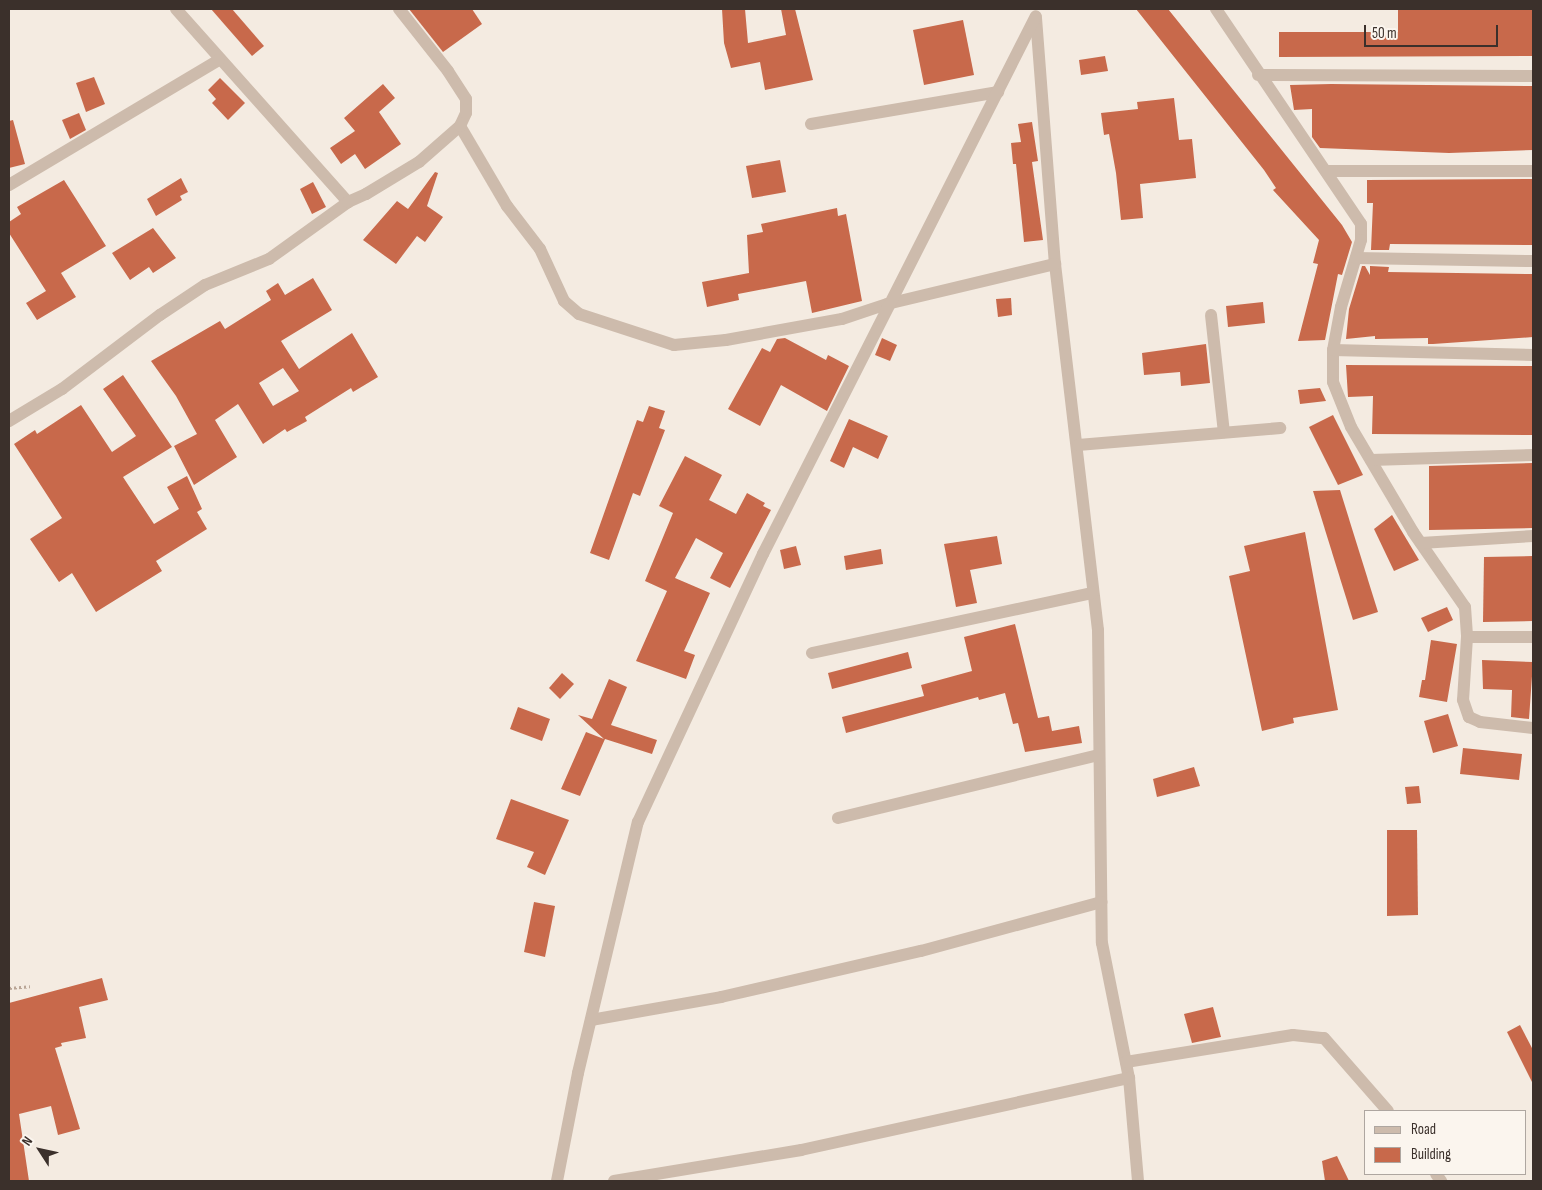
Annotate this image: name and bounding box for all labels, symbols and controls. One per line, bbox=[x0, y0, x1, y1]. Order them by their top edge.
scale bar bbox=[1367, 15, 1501, 47]
text: 50 m bbox=[1372, 24, 1397, 43]
legend bbox=[1364, 1110, 1527, 1175]
text: Road bbox=[1411, 1120, 1436, 1139]
north arrow bbox=[15, 1125, 65, 1175]
text: N bbox=[18, 1133, 36, 1149]
text: Building bbox=[1411, 1145, 1451, 1164]

